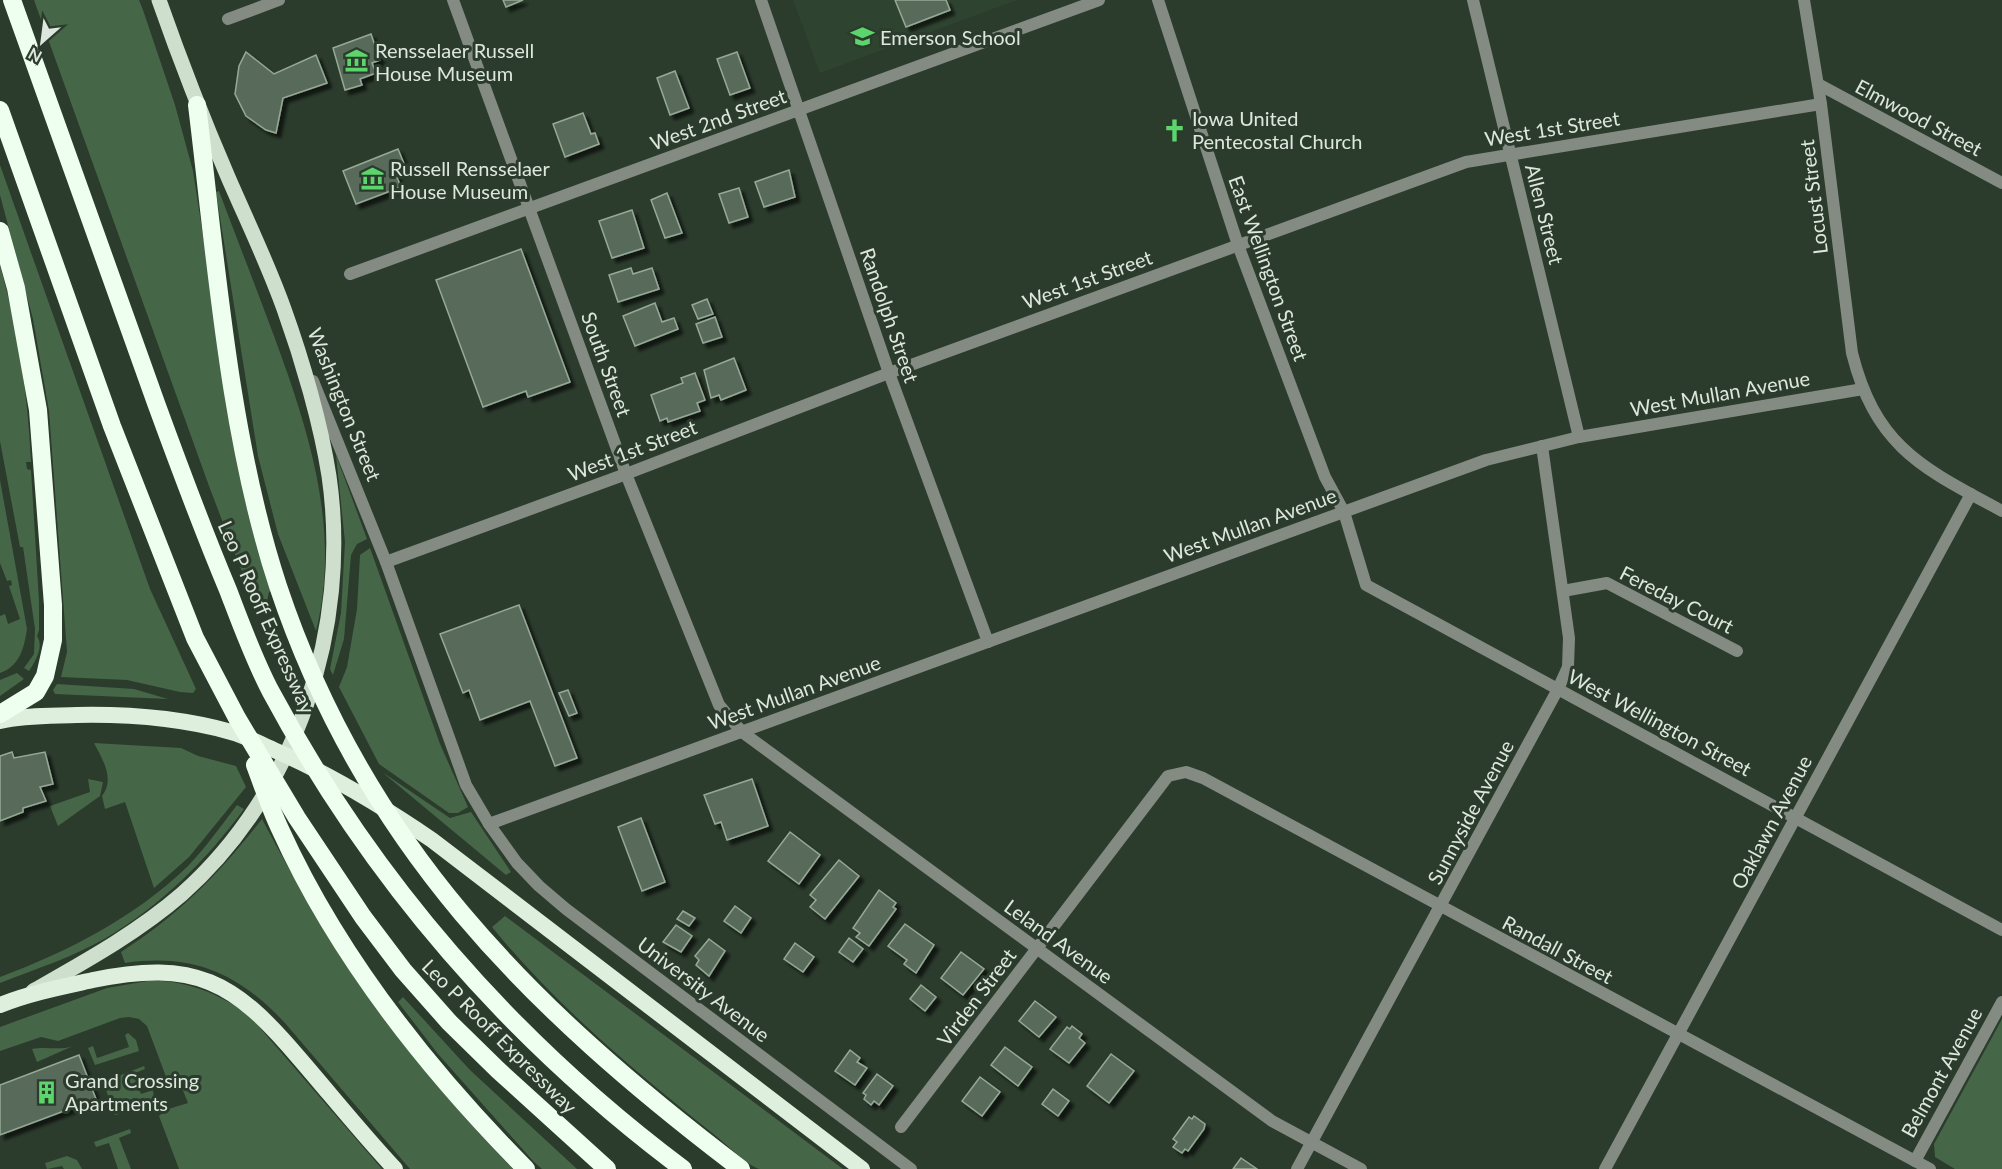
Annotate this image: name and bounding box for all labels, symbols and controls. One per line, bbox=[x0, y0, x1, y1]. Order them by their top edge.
north arrow bbox=[12, 12, 72, 72]
school or university icon: Emerson School bbox=[849, 24, 875, 50]
place label: Emerson School bbox=[880, 25, 1021, 49]
place label: Rensselaer Russell House Museum bbox=[375, 38, 534, 85]
text: N bbox=[25, 44, 45, 67]
museum icon: Rensselaer Russell House Museum bbox=[344, 48, 370, 74]
street label: Elmwood Street bbox=[1852, 74, 1986, 160]
street label: West 2nd Street bbox=[647, 83, 789, 155]
street label: West 1st Street bbox=[1483, 105, 1621, 151]
place label: Iowa United Pentecostal Church bbox=[1192, 106, 1362, 153]
church icon: Iowa United Pentecostal Church bbox=[1161, 117, 1187, 143]
street label: Locust Street bbox=[1794, 138, 1832, 256]
place label: Russell Rensselaer House Museum bbox=[390, 156, 550, 203]
street label: Allen Street bbox=[1521, 161, 1569, 267]
museum icon: Russell Rensselaer House Museum bbox=[359, 166, 385, 192]
street label: East Wellington Street bbox=[1224, 172, 1314, 364]
street label: Randolph Street bbox=[856, 244, 924, 386]
street label: West 1st Street bbox=[1019, 244, 1155, 314]
street label: South Street bbox=[577, 308, 637, 420]
street label: Washington Street bbox=[303, 324, 387, 484]
street label: West Mullan Avenue bbox=[1628, 365, 1812, 421]
street label: West 1st Street bbox=[564, 414, 700, 486]
street label: West Mullan Avenue bbox=[1160, 483, 1340, 567]
street label: Leo P Rooff Expressway bbox=[214, 517, 321, 718]
street label: Fereday Court bbox=[1616, 560, 1738, 638]
street label: West Mullan Avenue bbox=[704, 650, 884, 734]
street label: West Wellington Street bbox=[1564, 663, 1756, 781]
street label: Sunnyside Avenue bbox=[1422, 736, 1518, 888]
street label: Oaklawn Avenue bbox=[1726, 751, 1816, 893]
street label: Leland Avenue bbox=[1000, 894, 1118, 988]
street label: Randall Street bbox=[1499, 910, 1617, 988]
street label: University Avenue bbox=[633, 931, 775, 1047]
street label: Virden Street bbox=[932, 943, 1020, 1051]
street label: Leo P Rooff Expressway bbox=[418, 954, 583, 1119]
street label: Belmont Avenue bbox=[1895, 1003, 1987, 1141]
place label: Grand Crossing Apartments bbox=[65, 1068, 199, 1115]
building icon: Grand Crossing Apartments bbox=[34, 1079, 60, 1105]

